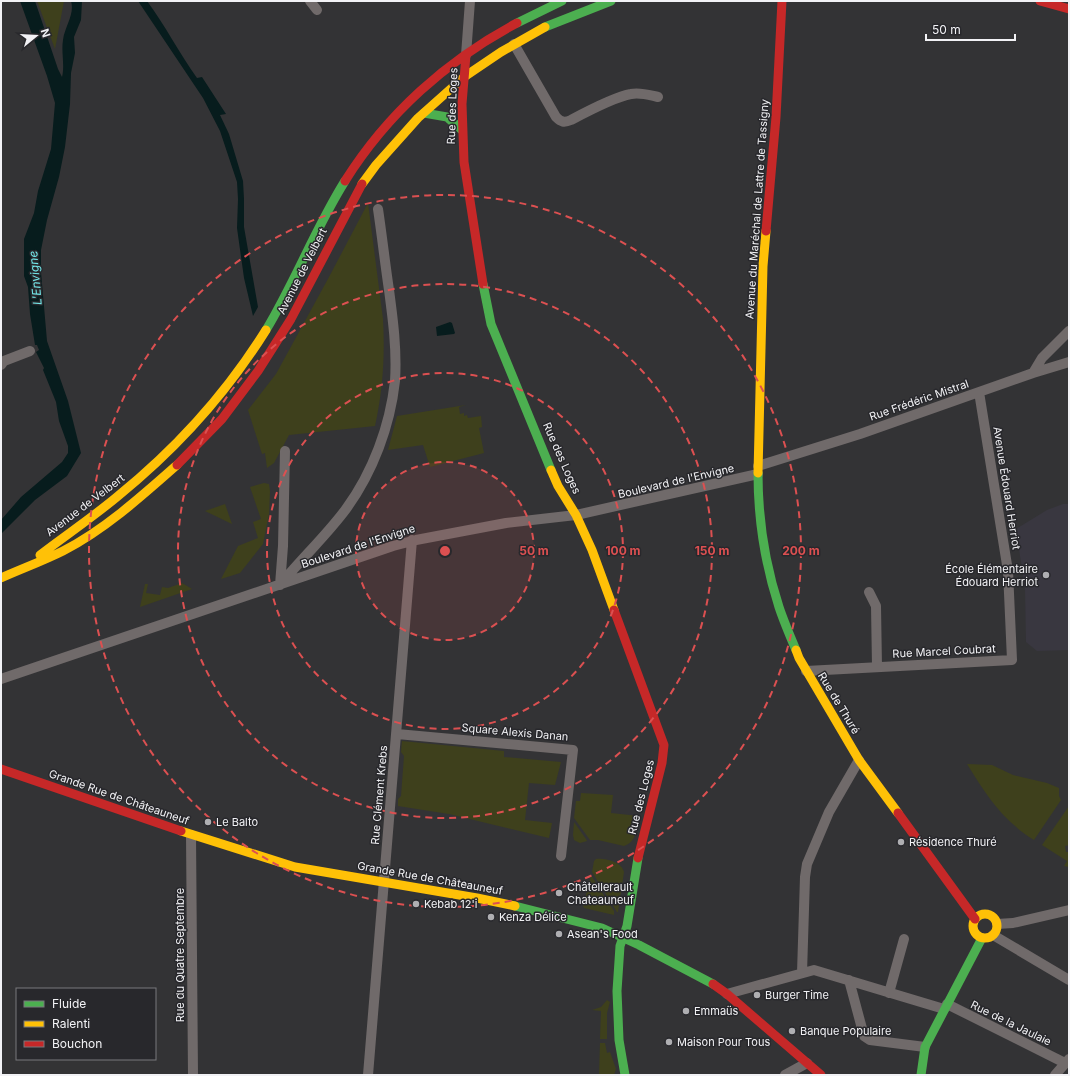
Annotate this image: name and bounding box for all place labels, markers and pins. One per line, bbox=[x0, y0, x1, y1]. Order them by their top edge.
centre of rings bbox=[438, 544, 452, 558]
place label: École Élémentaire Édouard Herriot bbox=[945, 562, 1038, 589]
marker: École Élémentaire Édouard Herriot bbox=[1041, 570, 1051, 580]
place label: Le Balto bbox=[216, 815, 258, 829]
marker: Le Balto bbox=[203, 817, 213, 827]
place label: Résidence Thuré bbox=[909, 835, 997, 849]
marker: Résidence Thuré bbox=[896, 837, 906, 847]
place label: Châtellerault Chateauneuf bbox=[567, 880, 634, 907]
marker: Châtellerault Chateauneuf bbox=[554, 888, 564, 898]
place label: Kebab 12'i bbox=[424, 897, 477, 911]
marker: Kebab 12'i bbox=[411, 899, 421, 909]
place label: Kenza Délice bbox=[499, 910, 567, 924]
marker: Kenza Délice bbox=[486, 912, 496, 922]
place label: Asean's Food bbox=[567, 927, 638, 941]
marker: Asean's Food bbox=[554, 929, 564, 939]
place label: Burger Time bbox=[765, 988, 829, 1002]
marker: Burger Time bbox=[752, 990, 762, 1000]
place label: Emmaüs bbox=[694, 1004, 739, 1018]
marker: Emmaüs bbox=[681, 1006, 691, 1016]
place label: Banque Populaire bbox=[800, 1024, 891, 1038]
marker: Banque Populaire bbox=[787, 1026, 797, 1036]
place label: Maison Pour Tous bbox=[677, 1035, 770, 1049]
marker: Maison Pour Tous bbox=[664, 1037, 674, 1047]

